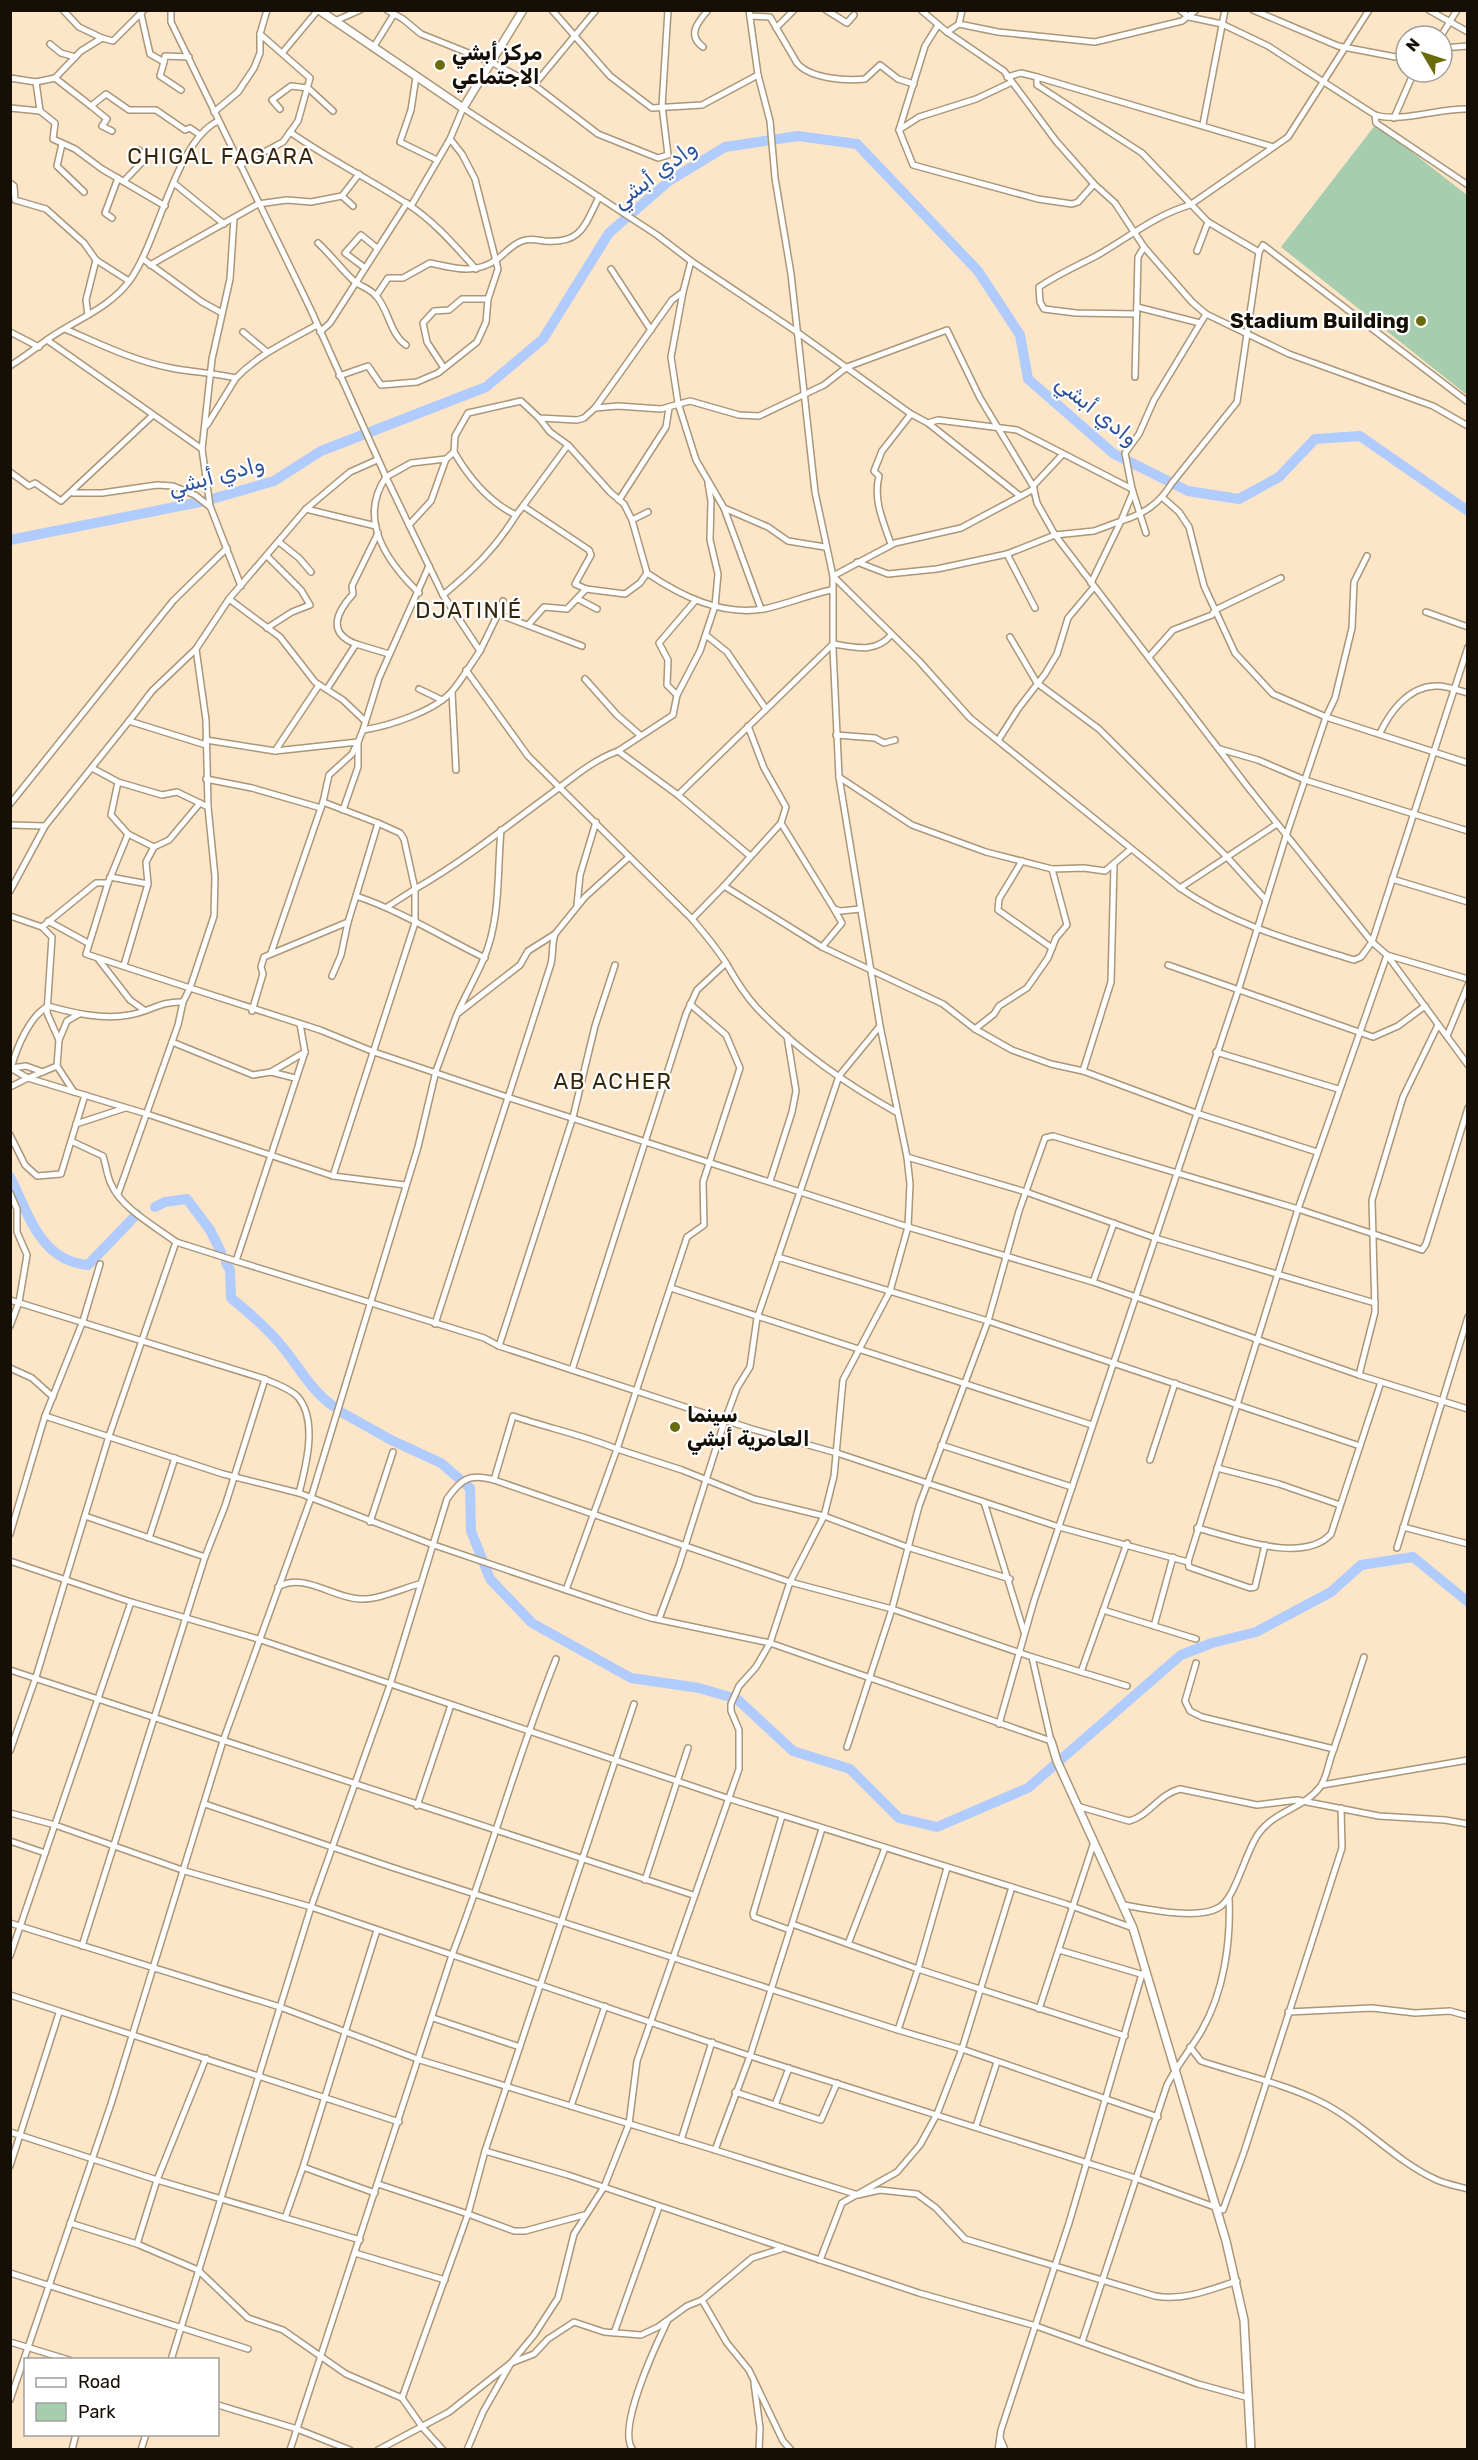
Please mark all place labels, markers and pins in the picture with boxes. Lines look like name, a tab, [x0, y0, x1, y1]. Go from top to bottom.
place label: مركز أبشي الاجتماعي	[452, 40, 543, 93]
marker: مركز أبشي الاجتماعي	[433, 58, 447, 72]
place label: Stadium Building	[1230, 308, 1409, 333]
marker: Stadium Building	[1414, 314, 1428, 328]
place label: سينما العامرية أبشي	[687, 1402, 809, 1455]
marker: سينما العامرية أبشي	[668, 1420, 682, 1434]

